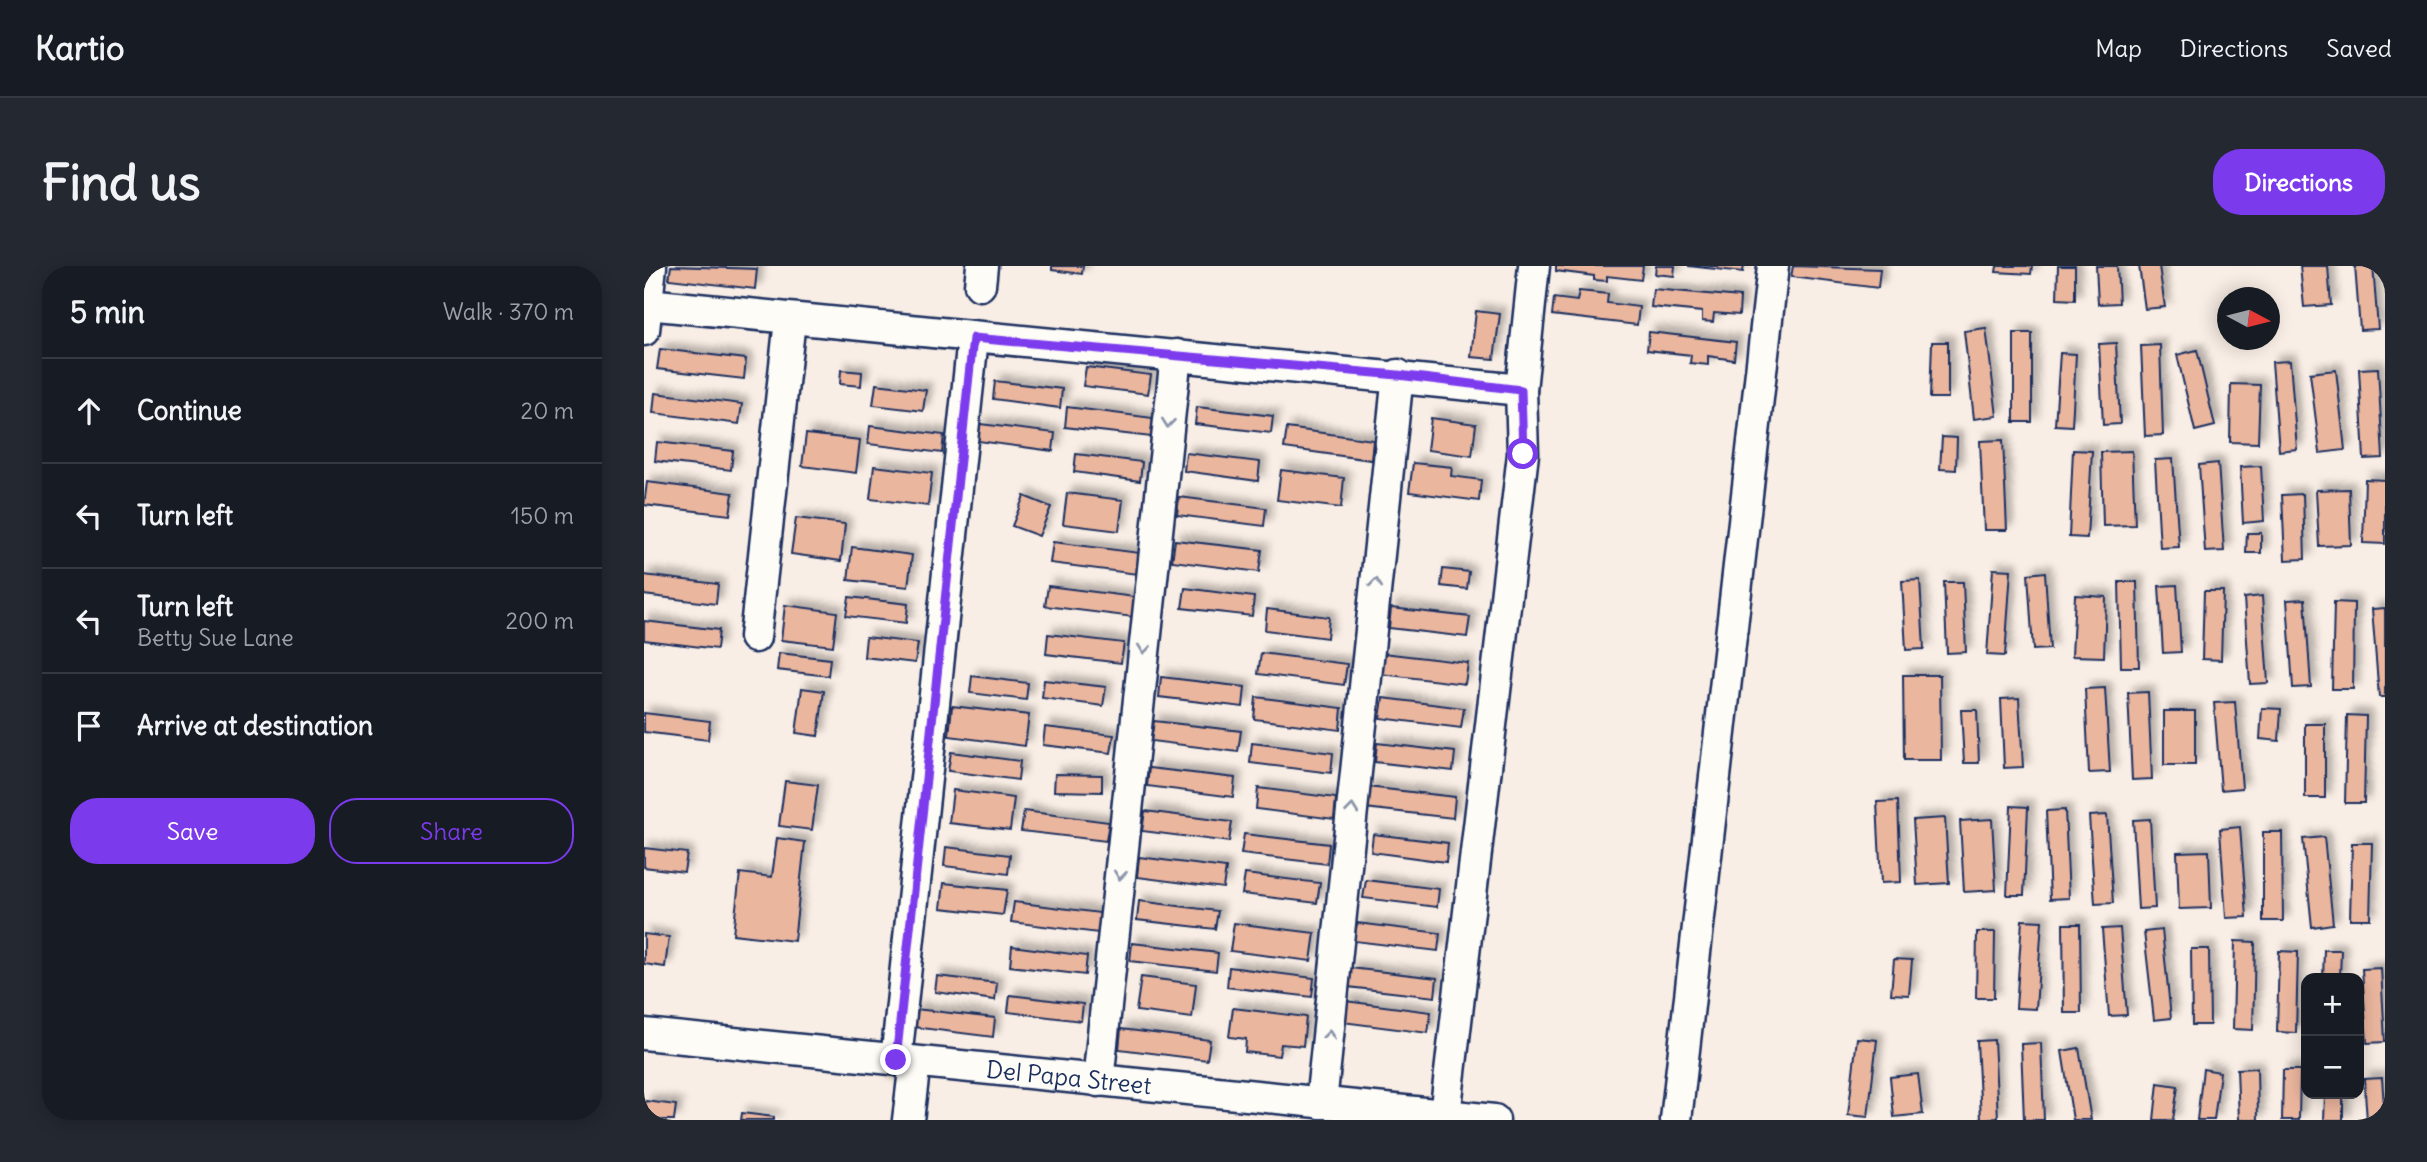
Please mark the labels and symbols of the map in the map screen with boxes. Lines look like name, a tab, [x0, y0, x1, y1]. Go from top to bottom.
north arrow	[2217, 287, 2280, 350]
one-way arrow	[1161, 417, 1176, 428]
route start	[1507, 438, 1538, 469]
one-way arrow	[1368, 577, 1383, 588]
one-way arrow	[1137, 643, 1152, 655]
one-way arrow	[1345, 803, 1360, 815]
one-way arrow	[1113, 870, 1128, 881]
one-way arrow	[1321, 1030, 1336, 1041]
route end	[880, 1044, 911, 1075]
street label: Del Papa Street	[985, 1054, 1153, 1100]

